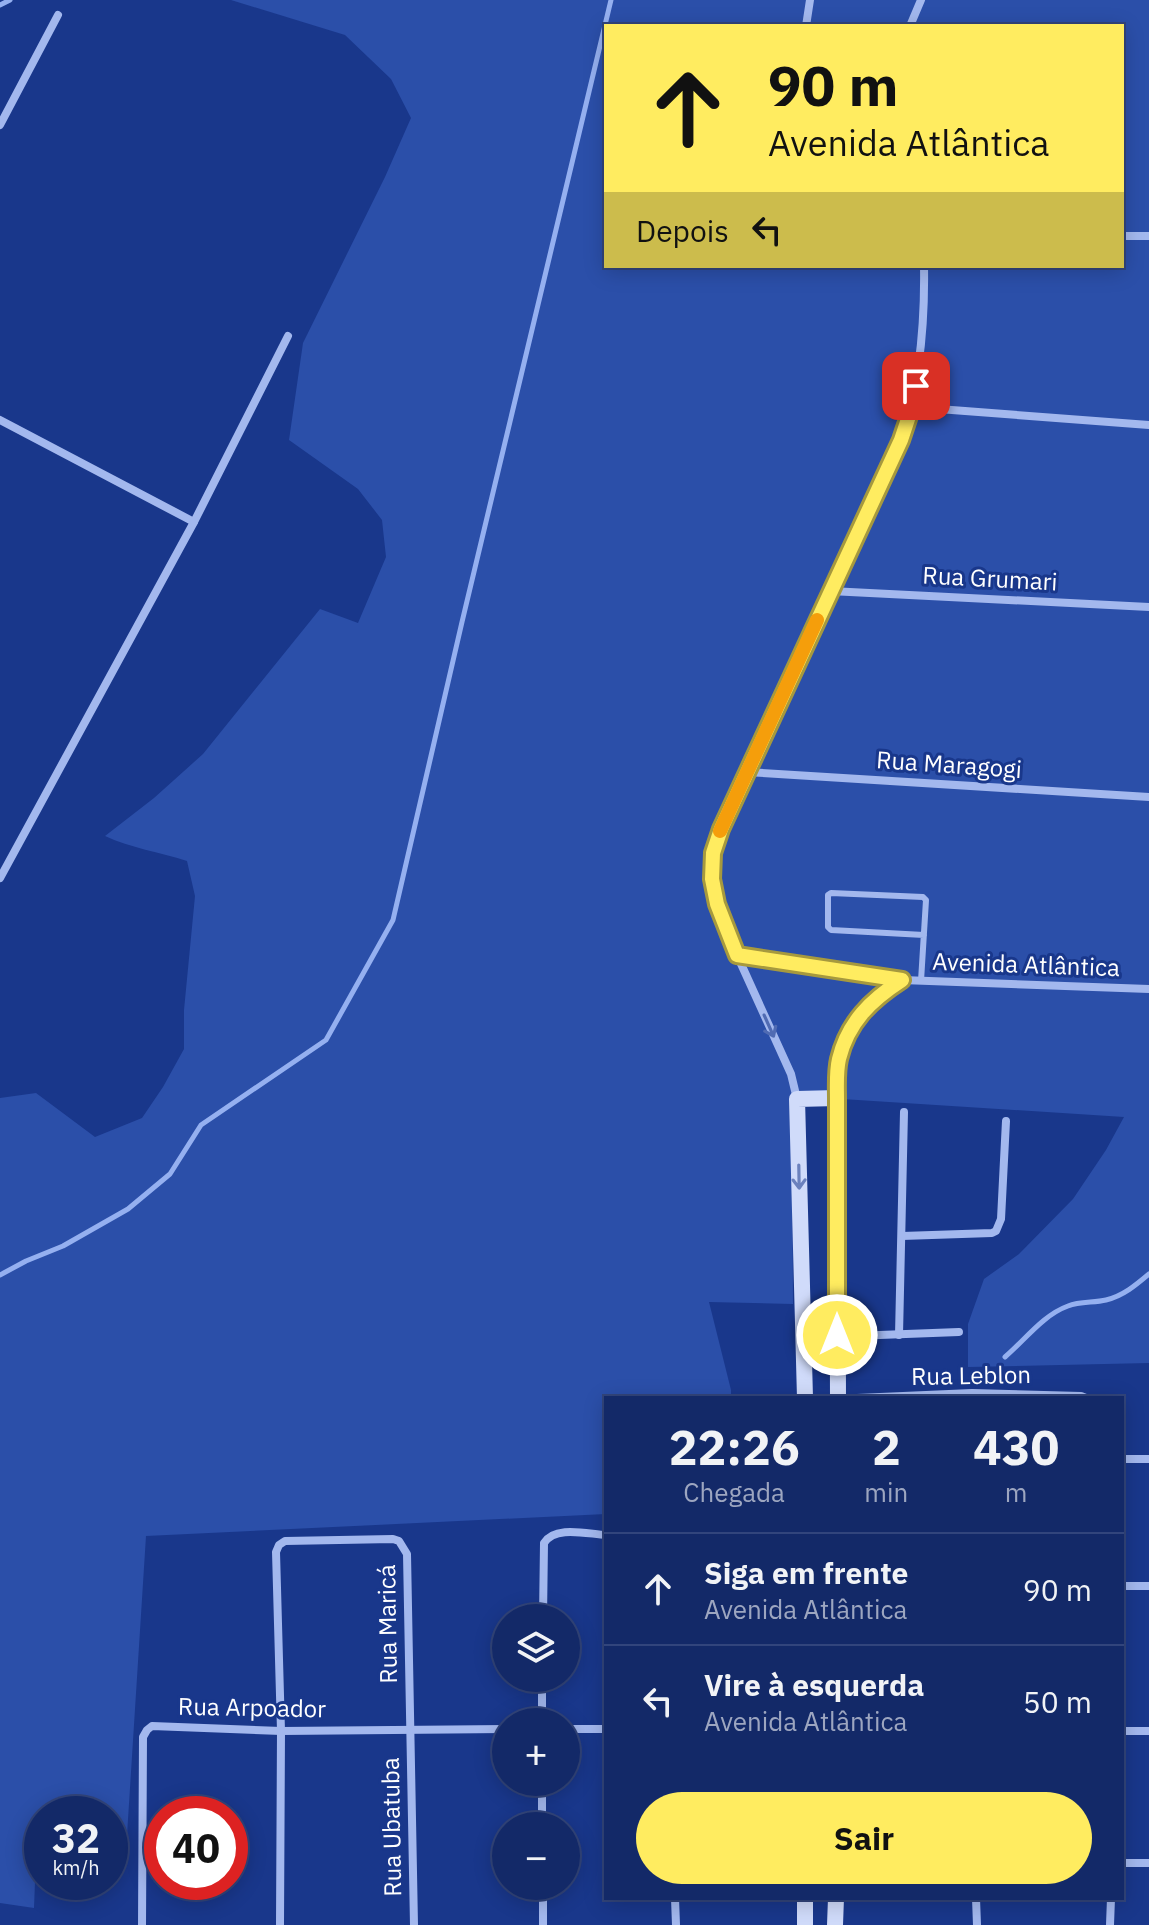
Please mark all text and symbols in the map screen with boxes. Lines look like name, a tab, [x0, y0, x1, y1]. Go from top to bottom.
text: 90 m	[768, 49, 898, 121]
icon: ahead	[636, 56, 740, 160]
text: Avenida Atlântica	[768, 119, 1050, 166]
icon: left	[745, 208, 789, 252]
text: Depois	[636, 211, 729, 250]
pin	[882, 352, 950, 420]
icon: arrive	[894, 364, 938, 408]
street label: Rua Grumari	[922, 558, 1058, 598]
street label: Rua Maragogi	[875, 743, 1023, 785]
street label: Avenida Atlântica	[932, 945, 1121, 983]
one-way arrow	[763, 1013, 778, 1038]
one-way arrow	[791, 1163, 807, 1190]
position arrow	[795, 1293, 879, 1377]
street label: Rua Leblon	[911, 1358, 1031, 1392]
text: 22:26	[669, 1416, 800, 1478]
text: 2	[872, 1416, 901, 1478]
text: 430	[973, 1416, 1059, 1478]
text: Chegada	[683, 1475, 785, 1509]
text: min	[864, 1475, 908, 1509]
text: m	[1005, 1475, 1027, 1509]
text: Siga em frente	[704, 1553, 908, 1592]
street label: Rua Maricá	[370, 1564, 404, 1684]
icon: ahead	[636, 1567, 680, 1611]
text: 90 m	[1023, 1570, 1092, 1609]
text: Avenida Atlântica	[704, 1592, 907, 1626]
map controls	[492, 1604, 580, 1900]
button: layers	[492, 1604, 580, 1692]
text: Vire à esquerda	[704, 1665, 924, 1704]
icon: left	[636, 1679, 680, 1723]
text: 50 m	[1023, 1682, 1092, 1721]
street label: Rua Arpoador	[178, 1690, 326, 1724]
text: Avenida Atlântica	[704, 1704, 907, 1738]
button: +	[492, 1708, 580, 1796]
street label: Rua Ubatuba	[374, 1757, 408, 1897]
button: Sair	[636, 1792, 1092, 1884]
speed limit sign: 40	[144, 1796, 248, 1900]
text: 32	[52, 1812, 100, 1864]
button: −	[492, 1812, 580, 1900]
text: km/h	[52, 1854, 100, 1881]

